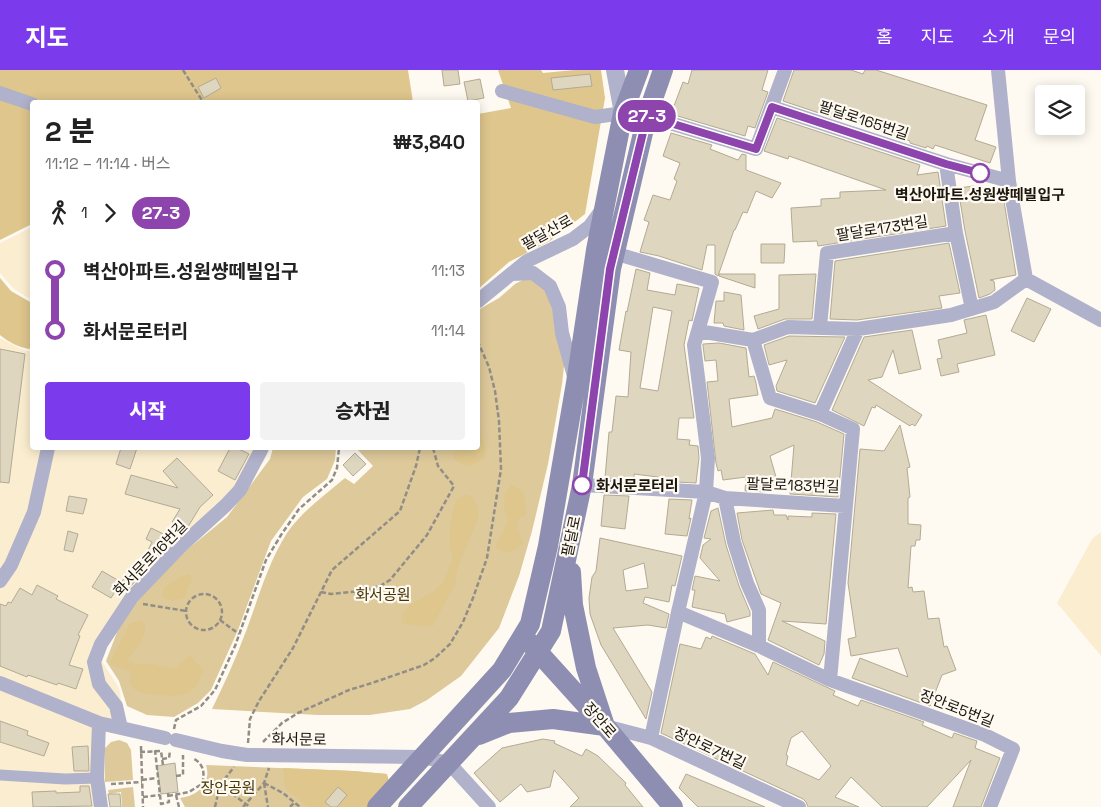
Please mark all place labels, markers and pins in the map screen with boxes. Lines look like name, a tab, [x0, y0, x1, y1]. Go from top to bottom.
marker: 벽산아파트.성원썅떼빌입구	[970, 163, 990, 183]
place label: 벽산아파트.성원썅떼빌입구	[895, 185, 1065, 204]
marker: 화서문로터리	[572, 475, 592, 495]
place label: 화서문로터리	[596, 476, 679, 495]

